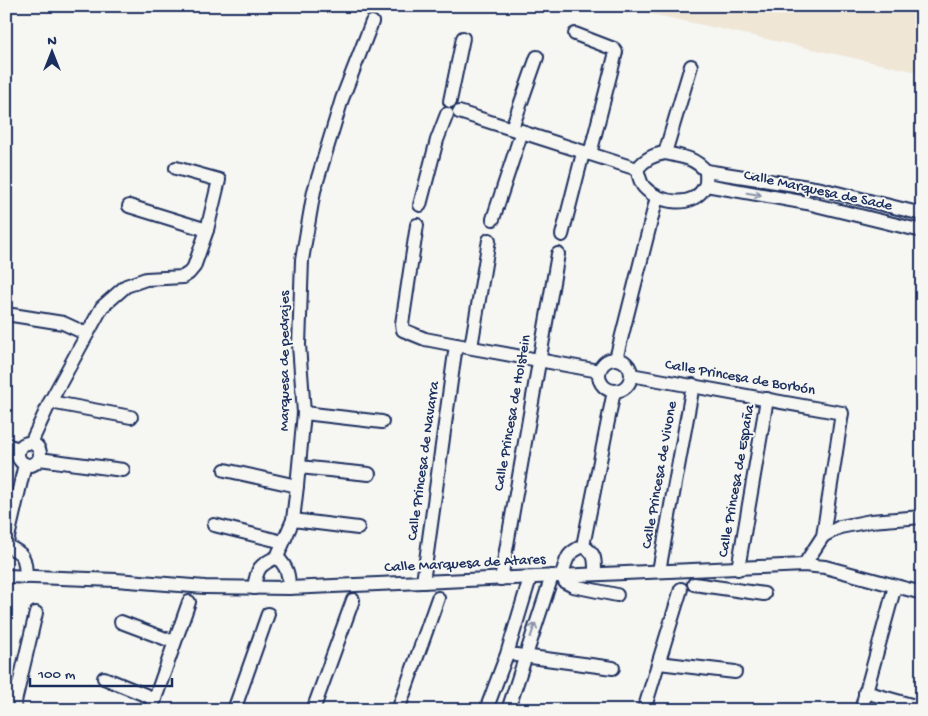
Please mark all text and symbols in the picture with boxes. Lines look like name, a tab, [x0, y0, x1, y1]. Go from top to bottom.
north arrow	[28, 28, 78, 78]
text: N	[47, 33, 57, 50]
street label: Calle Marquesa de Sade	[742, 166, 894, 216]
one-way arrow	[746, 189, 762, 199]
street label: Marquesa de pedrajes	[276, 290, 294, 431]
street label: Calle Princesa de HoIstein	[490, 333, 536, 493]
street label: Calle Princesa de Borbón	[663, 356, 817, 400]
street label: Calle Princesa de Navarra	[404, 380, 444, 542]
street label: Calle Princesa de Vivone	[638, 400, 682, 550]
street label: Calle Princesa de España	[715, 403, 759, 559]
street label: Calle Marquesa de Atares	[384, 551, 547, 577]
one-way arrow	[529, 623, 538, 638]
scale bar	[30, 656, 172, 688]
text: 100 m	[37, 666, 76, 684]

